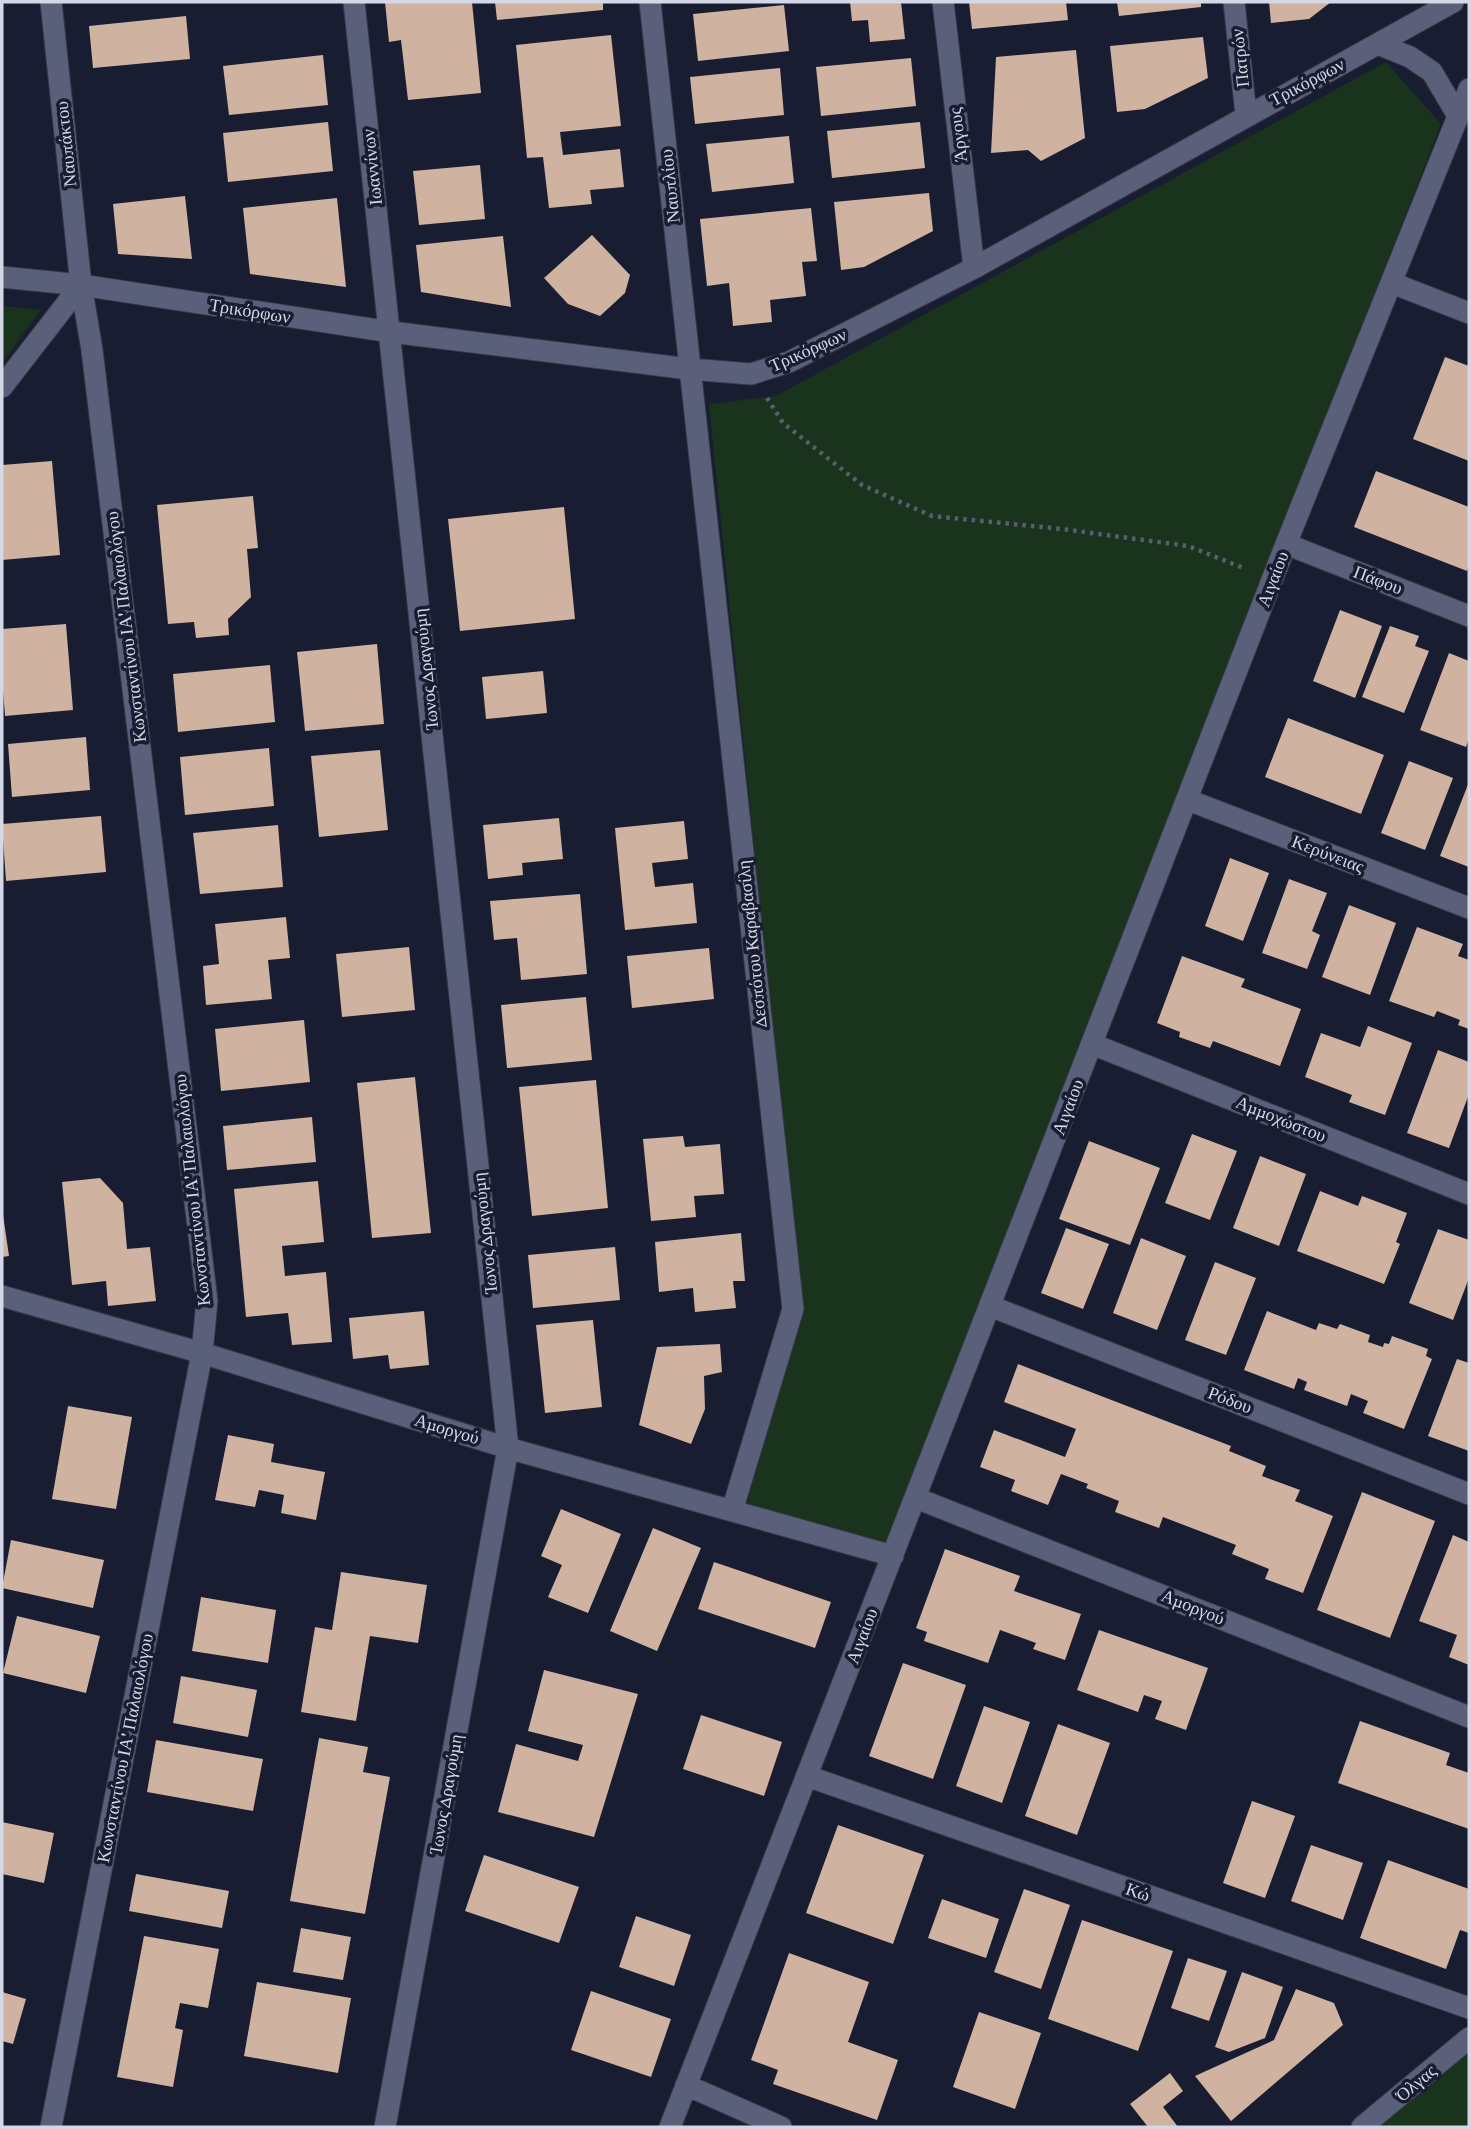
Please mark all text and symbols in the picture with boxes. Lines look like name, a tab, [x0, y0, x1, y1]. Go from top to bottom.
street label: Πατρών	[1227, 28, 1253, 88]
street label: Τρικόρφων	[1266, 54, 1348, 110]
street label: Ναυπάκτου	[52, 100, 80, 188]
street label: Άργους	[945, 106, 971, 164]
street label: Ιωαννίνων	[358, 128, 386, 206]
street label: Ναυπλίου	[656, 148, 684, 224]
street label: Τρικόρφων	[208, 295, 292, 327]
street label: Τρικόρφων	[767, 324, 849, 376]
street label: Κωνσταντίνου ΙΑ' Παλαιολόγου	[102, 510, 150, 744]
street label: Αιγαίου	[1253, 548, 1293, 610]
street label: Πάφου	[1351, 562, 1405, 598]
street label: Ίωνος Δραγούμη	[410, 608, 442, 731]
street label: Κερύνειας	[1289, 831, 1367, 877]
street label: Δεσπότου Καραβασίλη	[733, 859, 771, 1029]
street label: Κωνσταντίνου ΙΑ' Παλαιολόγου	[170, 1073, 214, 1307]
street label: Αιγαίου	[1048, 1076, 1088, 1138]
street label: Αμμοχώστου	[1233, 1092, 1329, 1146]
street label: Ίωνος Δραγούμη	[469, 1172, 501, 1295]
street label: Ρόδου	[1205, 1383, 1255, 1418]
street label: Αμοργού	[412, 1410, 482, 1448]
street label: Αμοργού	[1158, 1585, 1228, 1629]
street label: Αιγαίου	[842, 1605, 882, 1667]
street label: Κωνσταντίνου ΙΑ' Παλαιολόγου	[93, 1632, 157, 1864]
street label: Ίωνος Δραγούμη	[425, 1732, 466, 1857]
street label: Κώ	[1123, 1879, 1153, 1905]
street label: Όλγας	[1391, 2060, 1440, 2106]

